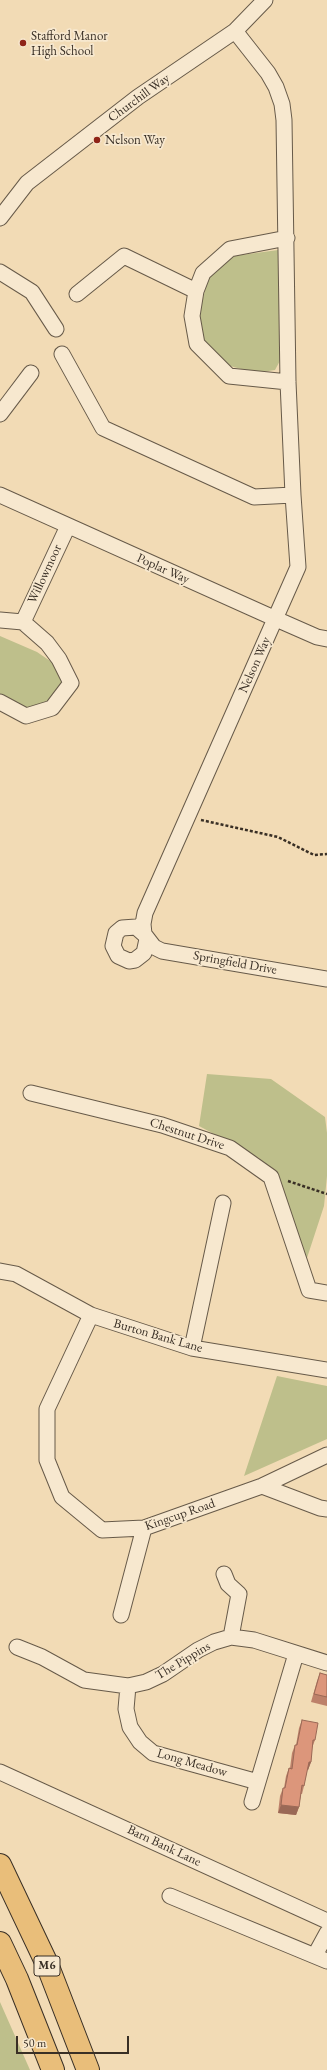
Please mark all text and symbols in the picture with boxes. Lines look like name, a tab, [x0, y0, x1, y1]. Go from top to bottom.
place label: Stafford Manor High School	[31, 28, 108, 59]
marker: Stafford Manor High School	[18, 38, 28, 48]
street label: Churchill Way	[105, 70, 173, 126]
place label: Nelson Way	[105, 132, 165, 148]
marker: Nelson Way	[92, 135, 102, 145]
street label: Willowmoor	[25, 542, 65, 606]
street label: Poplar Way	[134, 550, 192, 588]
street label: Nelson Way	[236, 634, 274, 696]
street label: Springfield Drive	[192, 948, 278, 978]
street label: Chestnut Drive	[148, 1115, 226, 1153]
street label: Burton Bank Lane	[112, 1316, 204, 1356]
street label: Kingcup Road	[143, 1496, 217, 1534]
street label: The Pippins	[153, 1639, 213, 1683]
street label: Long Meadow	[155, 1745, 229, 1781]
street label: Barn Bank Lane	[125, 1822, 203, 1870]
road number: M6	[34, 1956, 60, 1976]
scale bar	[18, 2028, 131, 2054]
text: 50 m	[23, 2035, 46, 2051]

